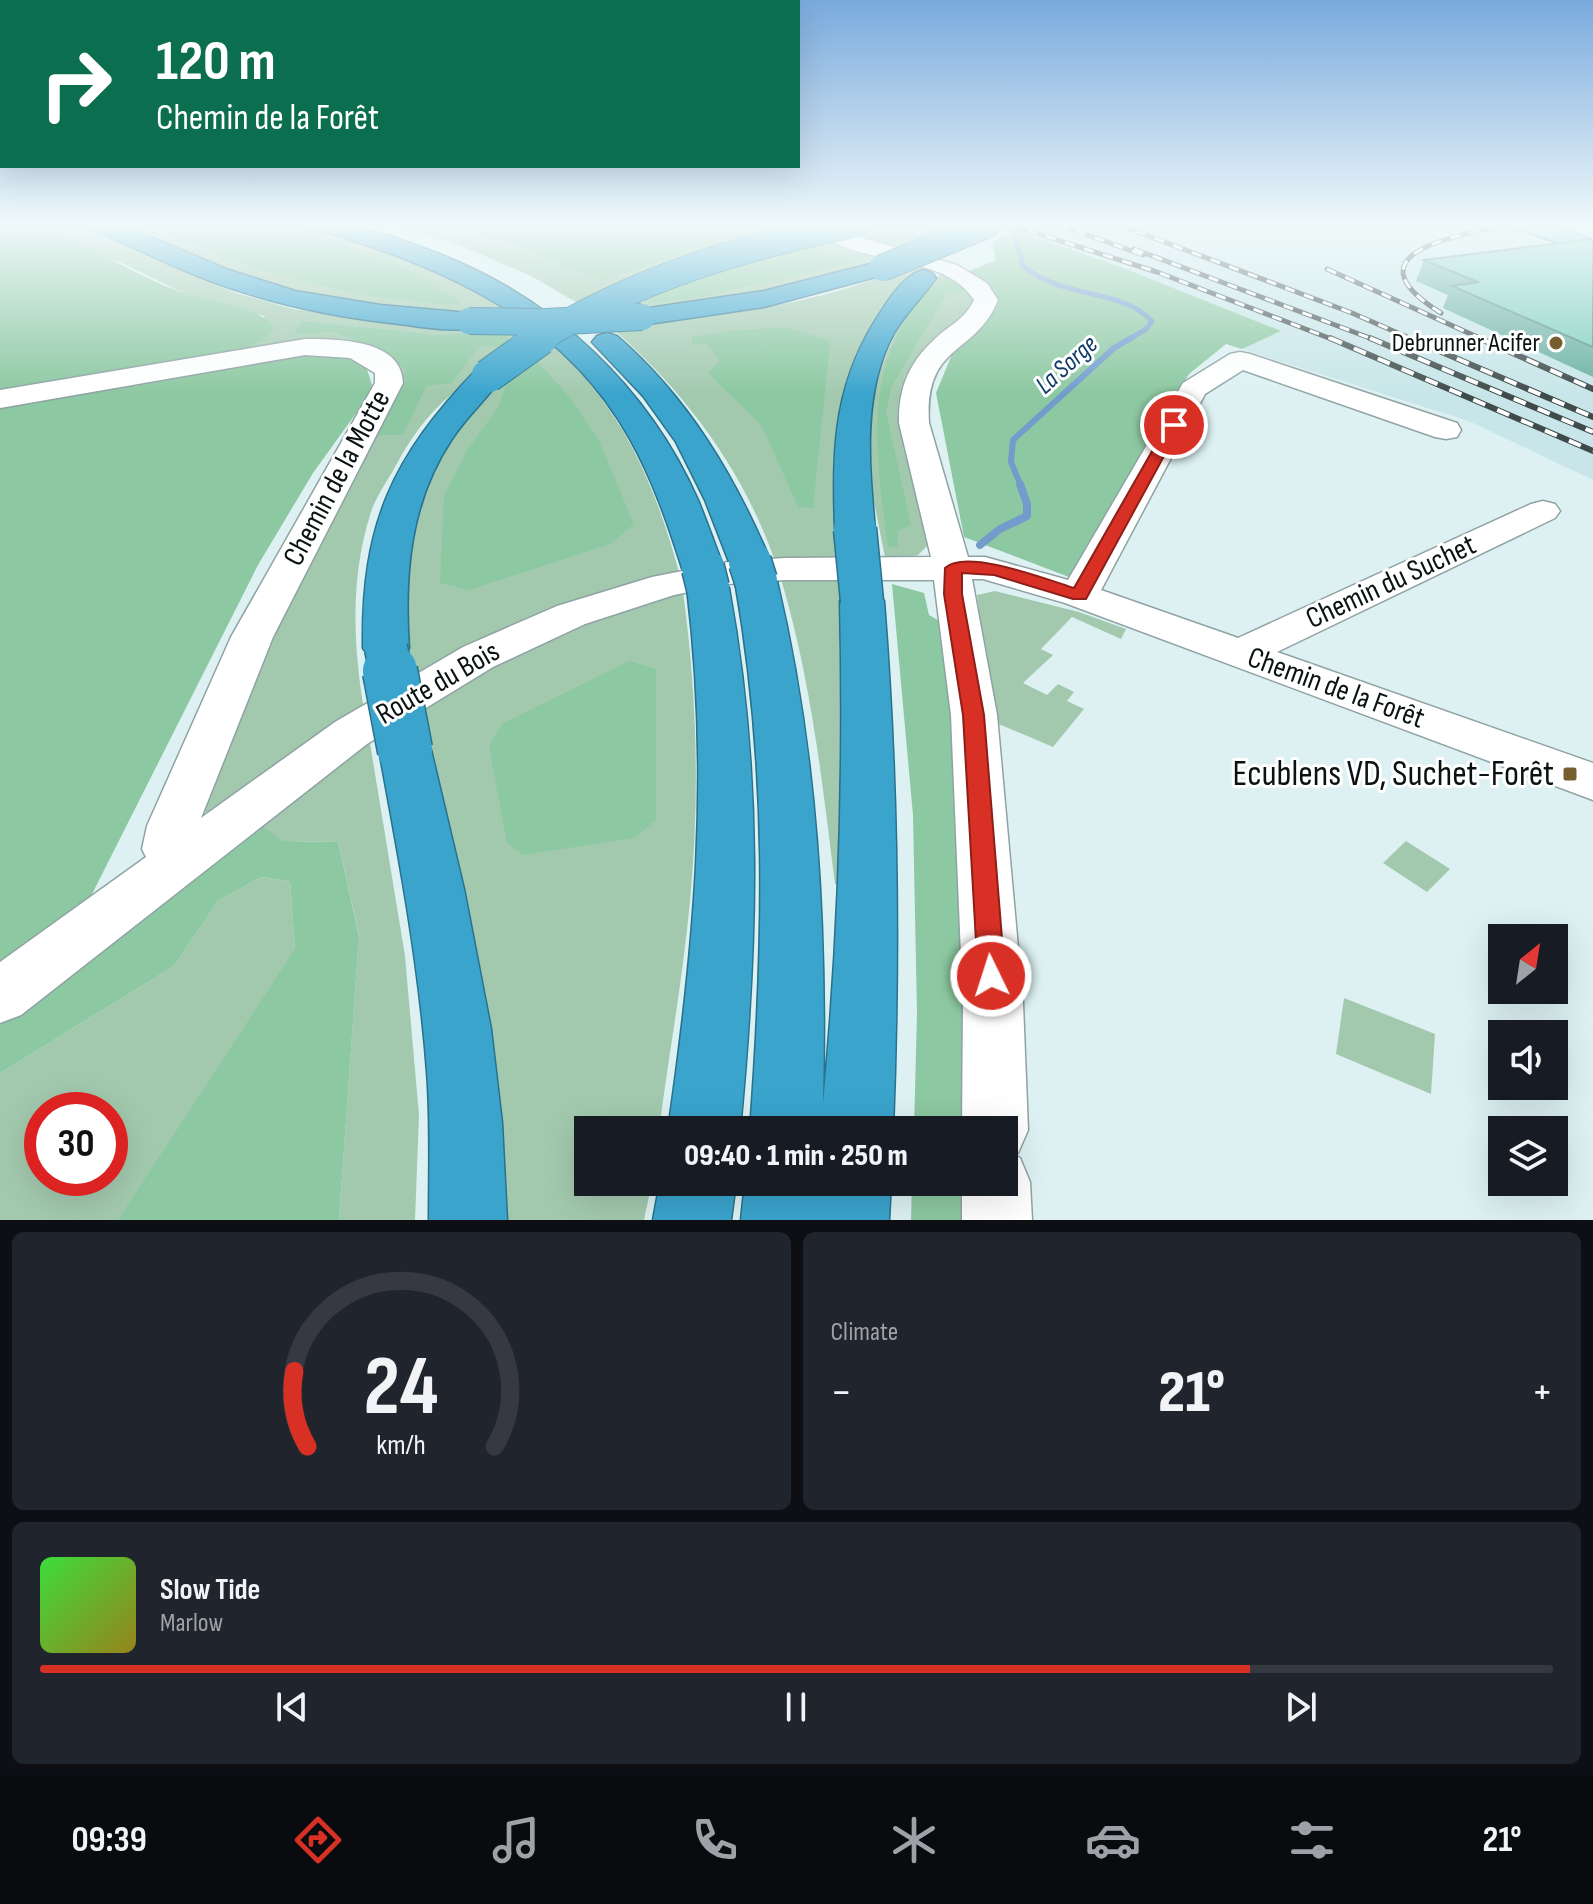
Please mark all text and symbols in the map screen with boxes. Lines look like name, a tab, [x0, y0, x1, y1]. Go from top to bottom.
text: 120 m	[156, 29, 276, 96]
icon: right	[24, 32, 128, 136]
text: Chemin de la Forêt	[156, 97, 379, 140]
place label: Debrunner Acifer	[1392, 328, 1541, 359]
water label: La Sorge	[1030, 329, 1104, 401]
marker: Debrunner Acifer	[1547, 334, 1565, 352]
street label: Chemin de la Motte	[276, 384, 398, 572]
pin	[1140, 391, 1208, 459]
icon: arrive	[1152, 403, 1196, 447]
street label: Chemin du Suchet	[1300, 527, 1482, 637]
street label: Route du Bois	[370, 633, 506, 733]
street label: Chemin de la Forêt	[1243, 639, 1429, 737]
place label: Ecublens VD, Suchet-Forêt	[1233, 753, 1554, 796]
marker: Ecublens VD, Suchet-Forêt	[1561, 765, 1579, 783]
north arrow	[1488, 924, 1568, 1004]
map controls	[1488, 924, 1568, 1196]
position arrow	[949, 934, 1033, 1018]
button: sound	[1488, 1020, 1568, 1100]
speed limit sign: 30	[24, 1092, 128, 1196]
button: layers	[1488, 1116, 1568, 1196]
text: 09:40 · 1 min · 250 m	[684, 1138, 908, 1174]
text: Climate	[831, 1317, 898, 1348]
text: 24	[364, 1338, 439, 1438]
text: 21°	[1158, 1357, 1225, 1429]
text: −	[831, 1366, 852, 1419]
text: +	[1531, 1366, 1553, 1419]
text: km/h	[377, 1428, 426, 1463]
text: Slow Tide	[160, 1572, 260, 1608]
text: Marlow	[160, 1608, 223, 1639]
icon: previous	[270, 1685, 314, 1729]
icon: pause	[774, 1685, 818, 1729]
icon: next	[1279, 1685, 1323, 1729]
icon: directions	[290, 1812, 346, 1868]
icon: music	[488, 1812, 544, 1868]
icon: phone	[687, 1812, 743, 1868]
icon: climate	[886, 1812, 942, 1868]
icon: car	[1085, 1812, 1141, 1868]
icon: filters	[1284, 1812, 1340, 1868]
text: 09:39	[71, 1819, 147, 1862]
text: 21°	[1482, 1819, 1522, 1862]

